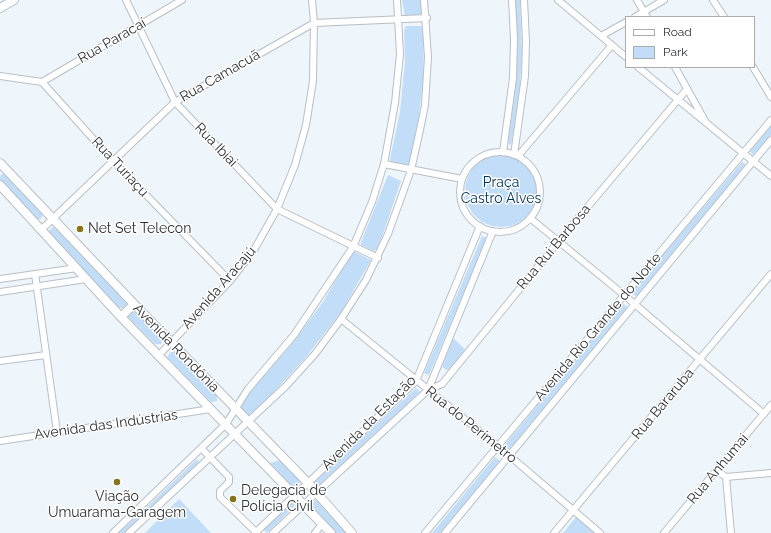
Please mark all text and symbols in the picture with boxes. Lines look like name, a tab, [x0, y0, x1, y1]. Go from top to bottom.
street label: Rua Paracaí	[75, 15, 149, 67]
legend	[625, 16, 755, 68]
text: Road	[663, 25, 692, 39]
text: Park	[663, 45, 688, 59]
street label: Rua Camacuã	[177, 46, 263, 106]
street label: Rua Ibiai	[191, 120, 241, 170]
street label: Rua Turiaçu	[88, 134, 152, 200]
park label: Praça Castro Alves	[461, 175, 541, 208]
street label: Rua Rui Barbosa	[514, 201, 594, 293]
place label: Net Set Telecon	[88, 221, 191, 237]
marker: Net Set Telecon	[75, 224, 85, 234]
street label: Avenida Aracajú	[178, 243, 260, 333]
street label: Avenida Rio Grande do Norte	[531, 250, 665, 404]
street label: Avenida Rondônia	[129, 300, 223, 396]
street label: Rua Bararuba	[628, 365, 698, 443]
street label: Avenida da Estação	[318, 372, 420, 474]
street label: Rua do Perímetro	[422, 383, 520, 467]
street label: Avenida das Indústrias	[33, 407, 179, 443]
street label: Rua Anhumai	[684, 431, 752, 507]
marker: Viação Umuarama-Garagem	[112, 477, 122, 487]
place label: Delegacia de Polícia Civil	[241, 483, 326, 516]
place label: Viação Umuarama-Garagem	[48, 489, 186, 522]
marker: Delegacia de Polícia Civil	[228, 494, 238, 504]

